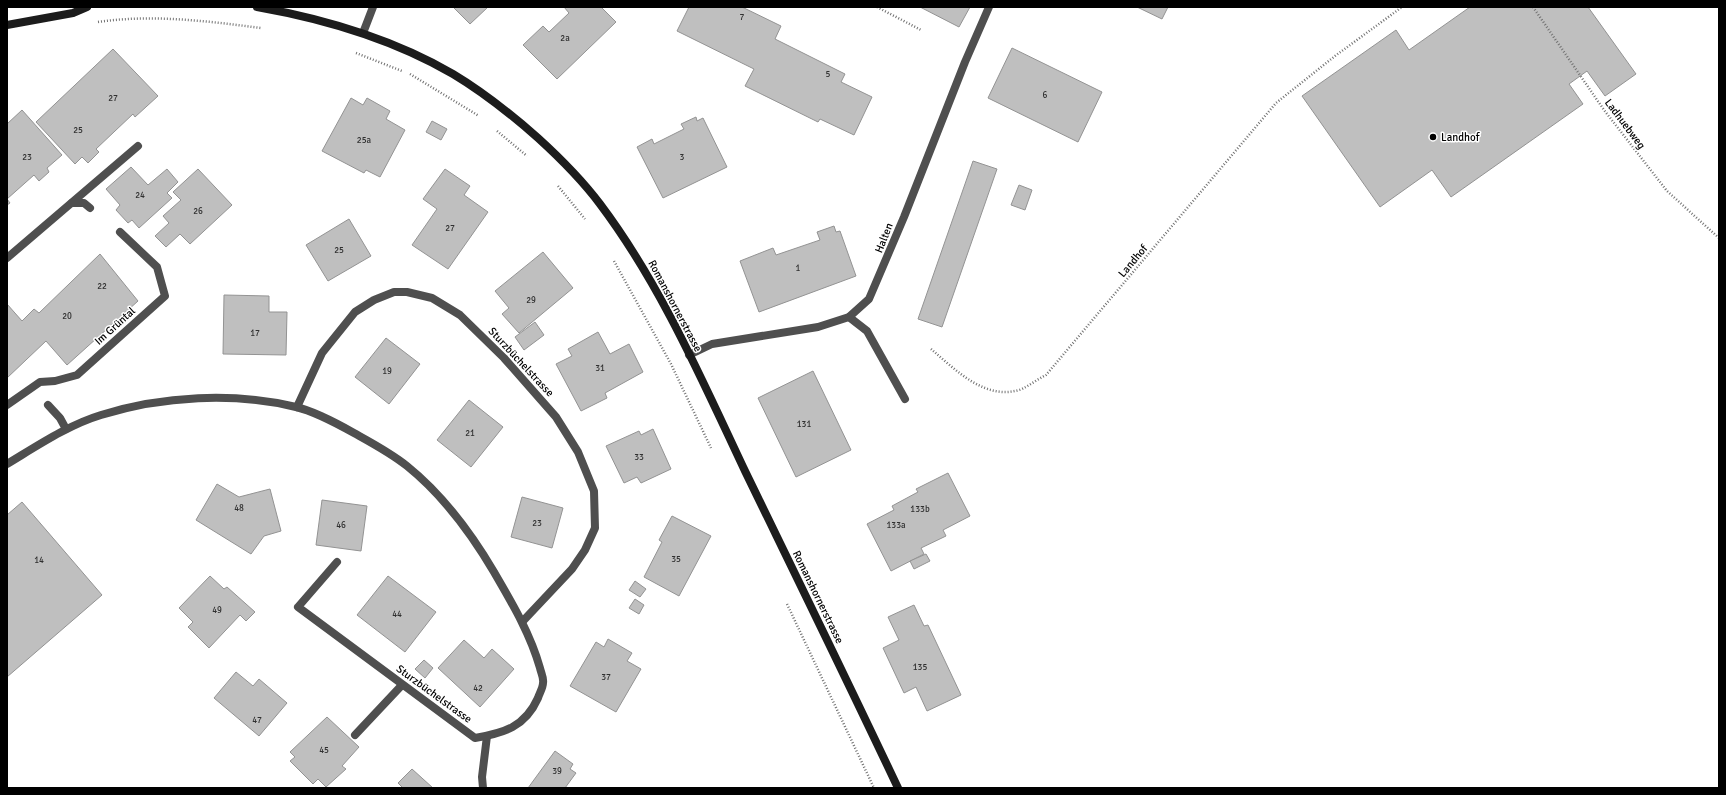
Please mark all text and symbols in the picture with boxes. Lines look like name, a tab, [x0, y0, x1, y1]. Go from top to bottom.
house number: 7	[740, 12, 745, 23]
house number: 2a	[560, 33, 570, 44]
house number: 5	[826, 69, 831, 80]
house number: 6	[1043, 90, 1048, 101]
house number: 27	[108, 93, 118, 104]
street label: Ladhuebweg	[1602, 96, 1648, 152]
house number: 25	[73, 125, 83, 136]
place label: Landhof	[1441, 131, 1481, 144]
marker: Landhof	[1428, 132, 1438, 142]
house number: 25a	[357, 135, 372, 146]
house number: 23	[22, 152, 32, 163]
house number: 3	[680, 152, 685, 163]
house number: 24	[135, 190, 145, 201]
house number: 26	[193, 206, 203, 217]
street label: Halten	[872, 221, 896, 255]
house number: 27	[445, 223, 455, 234]
street label: Landhof	[1116, 241, 1151, 280]
house number: 25	[334, 245, 344, 256]
street label: Romanshornerstrasse	[645, 258, 705, 354]
house number: 1	[796, 263, 801, 274]
house number: 22	[97, 281, 107, 292]
house number: 29	[526, 295, 536, 306]
street label: Im Grüntal	[92, 304, 138, 348]
house number: 20	[62, 311, 72, 322]
street label: Sturzbüchelstrasse	[486, 325, 556, 399]
house number: 17	[250, 328, 260, 339]
house number: 31	[595, 363, 605, 374]
house number: 19	[382, 366, 392, 377]
house number: 131	[797, 419, 811, 430]
house number: 21	[465, 428, 475, 439]
house number: 33	[634, 452, 644, 463]
house number: 48	[234, 503, 244, 514]
house number: 133b	[910, 504, 930, 515]
house number: 23	[532, 518, 542, 529]
house number: 46	[336, 520, 346, 531]
house number: 133a	[886, 520, 906, 531]
street label: Romanshornerstrasse	[790, 548, 846, 646]
house number: 35	[671, 554, 681, 565]
house number: 14	[34, 555, 44, 566]
house number: 49	[212, 605, 222, 616]
house number: 44	[392, 609, 402, 620]
street label: Sturzbüchelstrasse	[394, 662, 474, 726]
house number: 135	[913, 662, 927, 673]
house number: 37	[601, 672, 611, 683]
house number: 42	[473, 683, 483, 694]
house number: 47	[252, 715, 262, 726]
house number: 45	[319, 745, 329, 756]
house number: 39	[552, 766, 562, 777]

